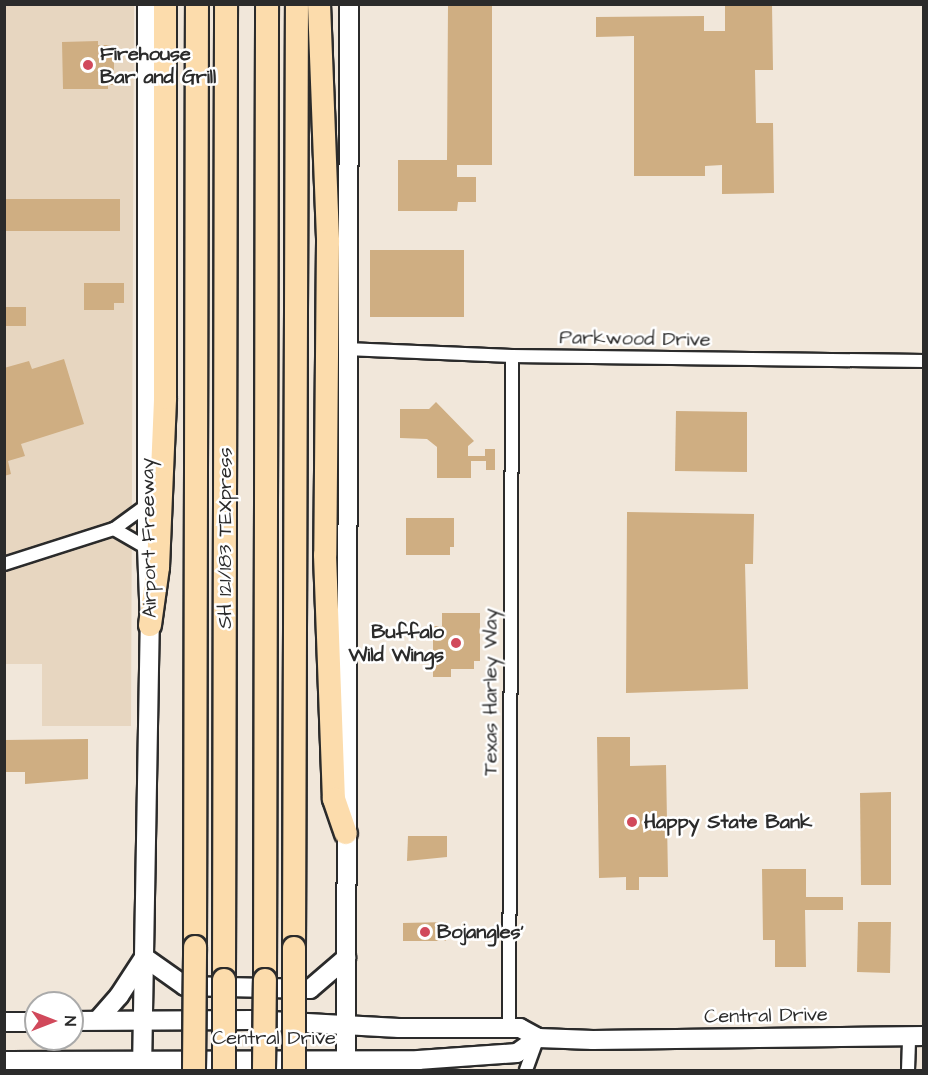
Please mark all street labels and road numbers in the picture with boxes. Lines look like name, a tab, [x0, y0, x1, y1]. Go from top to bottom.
street label: Parkwood Drive	[559, 326, 711, 352]
street label: SH 121/183 TEXpress	[213, 447, 237, 629]
street label: Airport Freeway	[136, 458, 162, 618]
street label: Texas Harley Way	[479, 608, 503, 776]
street label: Central Drive	[704, 1003, 828, 1029]
street label: Central Drive	[212, 1026, 336, 1050]

